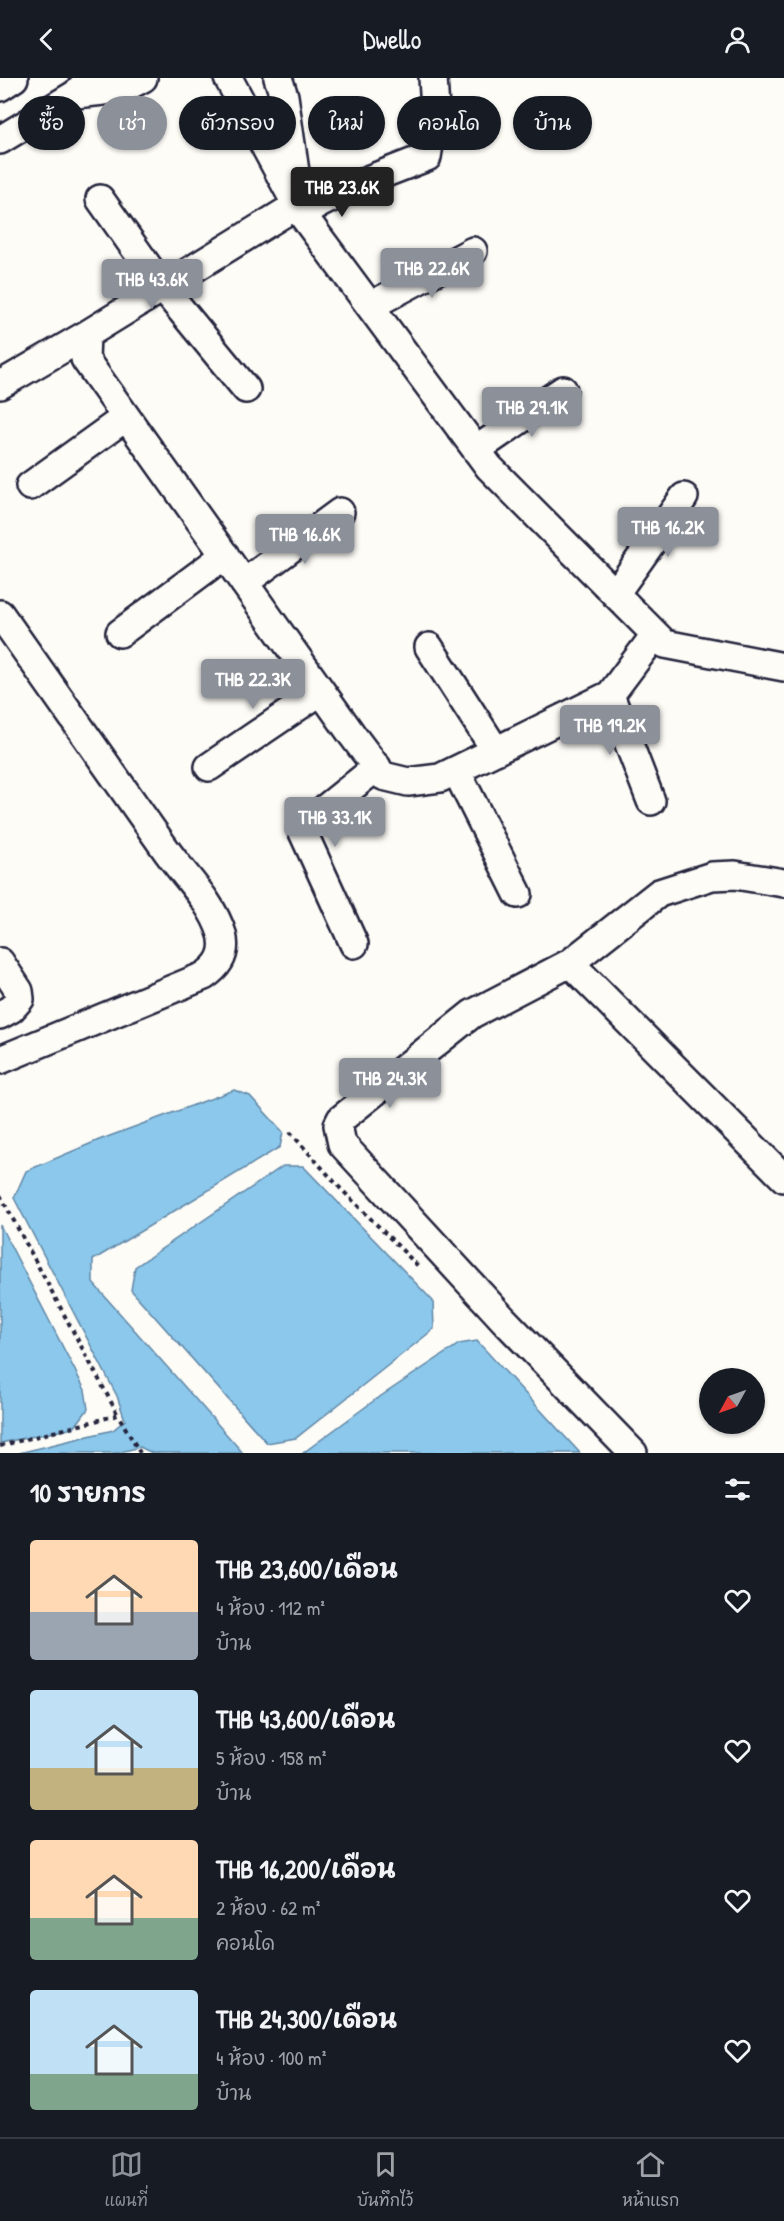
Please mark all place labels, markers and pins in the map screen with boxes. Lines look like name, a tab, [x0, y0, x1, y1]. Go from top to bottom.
pin: THB 23.6K	[273, 167, 411, 218]
pin: THB 22.6K	[363, 248, 501, 299]
pin: THB 43.6K	[83, 259, 221, 310]
pin: THB 29.1K	[463, 387, 601, 438]
pin: THB 16.2K	[599, 507, 737, 558]
pin: THB 16.6K	[236, 514, 374, 565]
pin: THB 22.3K	[184, 659, 322, 710]
pin: THB 19.2K	[541, 705, 679, 756]
pin: THB 33.1K	[266, 797, 404, 848]
pin: THB 24.3K	[321, 1058, 459, 1109]

